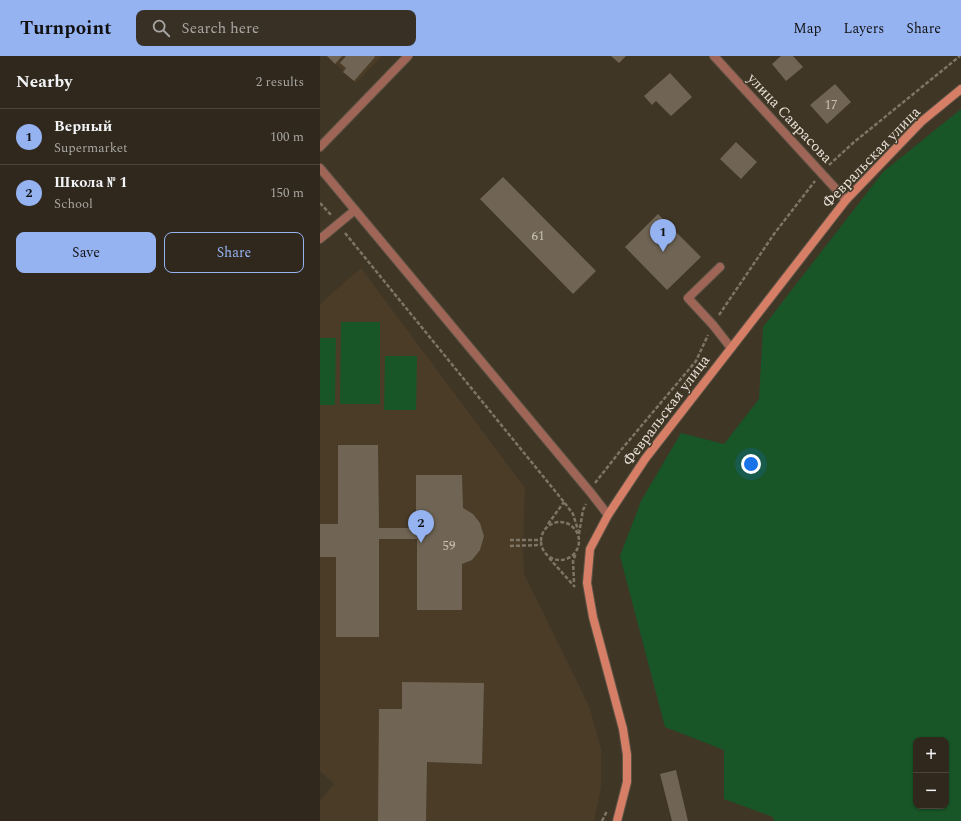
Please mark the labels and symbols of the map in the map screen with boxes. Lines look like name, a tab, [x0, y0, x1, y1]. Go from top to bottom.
street label: улица Саврасова	[741, 67, 838, 169]
house number: 17	[825, 95, 838, 115]
street label: Февральская улица	[817, 101, 927, 213]
pin: 1	[650, 219, 676, 252]
house number: 61	[532, 226, 545, 246]
street label: Февральская улица	[617, 349, 716, 471]
your location	[741, 454, 761, 474]
pin: 2	[408, 510, 434, 543]
house number: 59	[443, 536, 456, 556]

